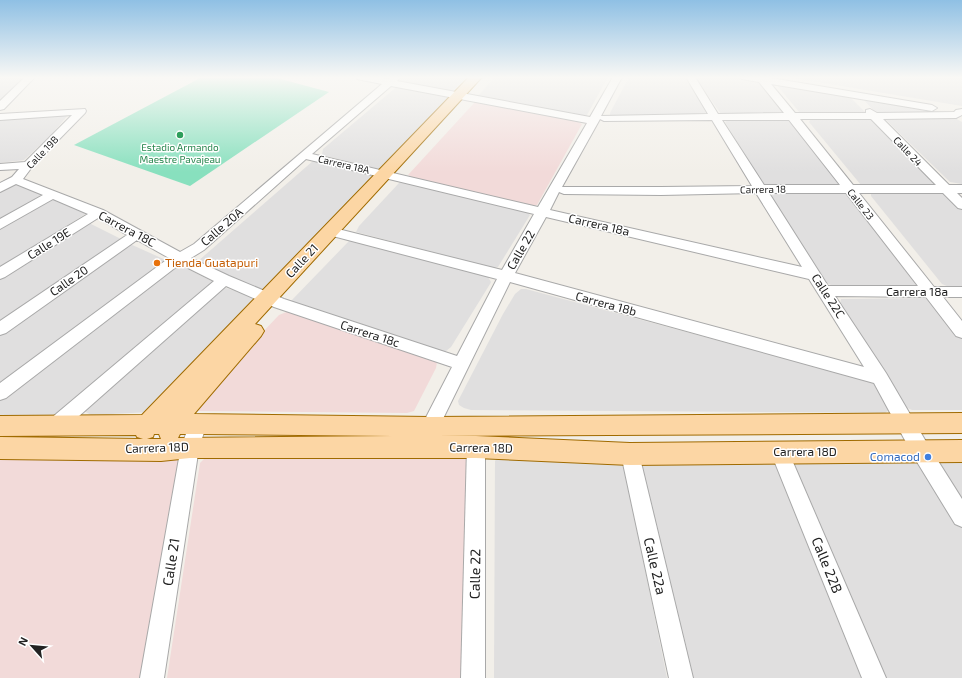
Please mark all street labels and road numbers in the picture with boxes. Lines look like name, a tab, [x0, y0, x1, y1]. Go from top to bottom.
street label: Calle 19B	[24, 133, 60, 171]
street label: Calle 24	[891, 134, 925, 168]
street label: Carrera 18A	[317, 152, 372, 176]
street label: Carrera 18	[740, 183, 786, 195]
street label: Calle 23	[845, 186, 877, 222]
street label: Calle 20A	[197, 204, 246, 248]
street label: Carrera 18C	[97, 207, 158, 249]
street label: Carrera 18a	[567, 210, 631, 238]
street label: Calle 19E	[24, 224, 73, 262]
street label: Calle 22	[503, 227, 537, 272]
street label: Calle 21	[282, 240, 320, 280]
street label: Calle 20	[47, 262, 90, 298]
street label: Calle 22C	[809, 271, 848, 320]
street label: Carrera 18a	[886, 284, 948, 298]
street label: Carrera 18b	[574, 288, 638, 318]
street label: Carrera 18c	[339, 317, 402, 349]
street label: Carrera 18D	[125, 439, 189, 455]
street label: Carrera 18D	[449, 439, 513, 455]
street label: Carrera 18D	[773, 444, 837, 458]
street label: Calle 22B	[809, 534, 846, 595]
street label: Calle 22a	[641, 536, 670, 596]
street label: Calle 21	[158, 537, 183, 587]
street label: Calle 22	[466, 549, 483, 599]

